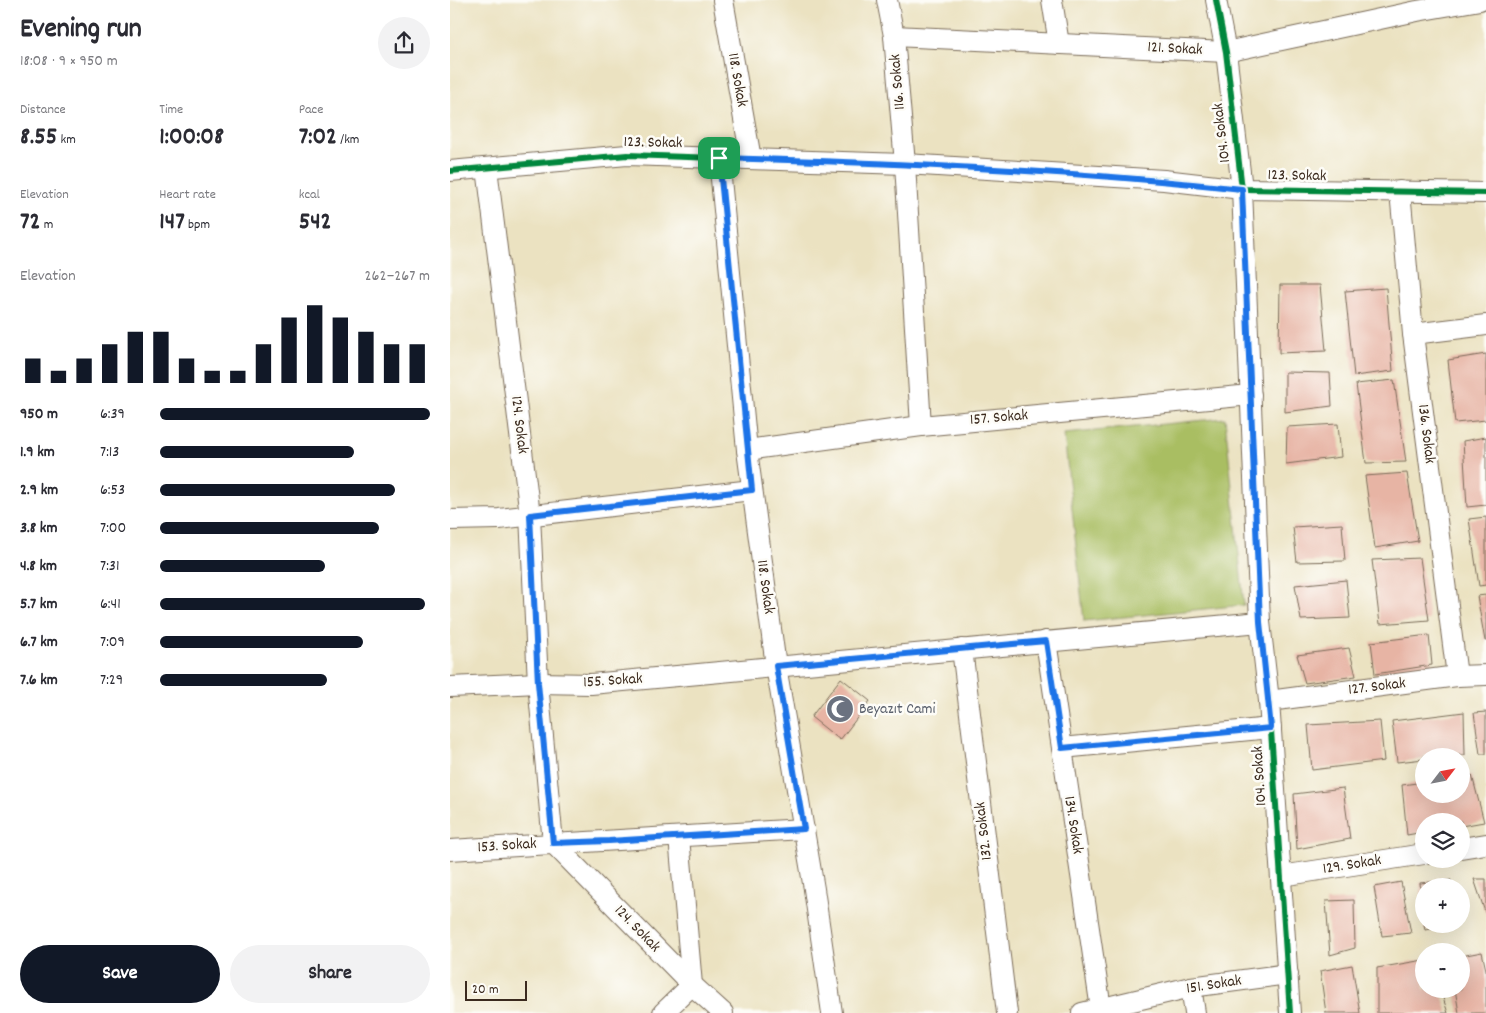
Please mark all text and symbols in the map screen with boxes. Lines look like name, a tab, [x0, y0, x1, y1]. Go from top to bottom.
text: Evening run	[20, 11, 142, 51]
button: share	[378, 17, 430, 69]
street label: 121. Sokak	[1147, 36, 1203, 62]
text: 18:08 · 9 × 950 m	[20, 50, 118, 73]
street label: 118. Sokak	[721, 51, 753, 109]
street label: 116. Sokak	[884, 53, 912, 111]
text: Distance	[20, 100, 66, 120]
text: Time	[159, 100, 183, 120]
text: Pace	[299, 100, 323, 120]
street label: 104. Sokak	[1207, 102, 1237, 164]
text: 8.55	[20, 120, 57, 156]
text: 1:00:08	[159, 120, 224, 156]
text: 7:02	[299, 120, 337, 156]
text: km	[57, 130, 76, 150]
text: /km	[337, 130, 360, 150]
street label: 123. Sokak	[623, 131, 683, 155]
pin	[698, 137, 740, 179]
icon: arrive	[705, 144, 733, 172]
street label: 123. Sokak	[1267, 164, 1327, 188]
text: Elevation	[20, 185, 69, 205]
text: Heart rate	[159, 185, 216, 205]
text: kcal	[299, 185, 320, 205]
text: 72	[20, 205, 41, 241]
text: 147	[159, 205, 185, 241]
text: 542	[299, 205, 332, 241]
text: m	[41, 215, 53, 235]
text: bpm	[185, 215, 210, 235]
text: Elevation	[20, 265, 76, 288]
text: 262–267 m	[365, 265, 430, 288]
street label: 124. Sokak	[504, 395, 534, 455]
text: 950 m	[20, 403, 58, 426]
text: 6:39	[100, 403, 125, 426]
street label: 136. Sokak	[1411, 403, 1441, 465]
street label: 157. Sokak	[969, 404, 1029, 432]
text: 1.9 km	[20, 441, 55, 464]
text: 7:13	[100, 441, 119, 464]
text: 2.9 km	[20, 479, 58, 502]
text: 6:53	[100, 479, 125, 502]
text: 3.8 km	[20, 517, 57, 540]
text: 7:00	[100, 517, 126, 540]
text: 4.8 km	[20, 555, 57, 578]
text: 7:31	[100, 555, 119, 578]
street label: 118. Sokak	[750, 558, 780, 616]
text: 5.7 km	[20, 593, 57, 616]
text: 6:41	[100, 593, 121, 616]
text: 6.7 km	[20, 631, 58, 654]
text: 7:09	[100, 631, 125, 654]
street label: 155. Sokak	[583, 667, 643, 695]
text: 7.6 km	[20, 669, 58, 692]
text: 7:29	[100, 669, 123, 692]
street label: 127. Sokak	[1347, 672, 1407, 702]
mosque icon: Beyazıt Cami	[825, 694, 855, 724]
place label: Beyazıt Cami	[859, 698, 936, 721]
street label: 104. Sokak	[1246, 745, 1274, 807]
north arrow	[1415, 748, 1470, 802]
map controls	[1415, 748, 1470, 998]
street label: 134. Sokak	[1057, 794, 1089, 856]
street label: 132. Sokak	[969, 800, 999, 862]
button: layers	[1415, 813, 1470, 868]
street label: 153. Sokak	[477, 832, 537, 860]
street label: 129. Sokak	[1321, 849, 1383, 881]
button: +	[1415, 878, 1470, 933]
street label: 124. Sokak	[608, 900, 666, 958]
button: −	[1415, 943, 1470, 998]
button: Save	[20, 945, 220, 1003]
button: Share	[230, 945, 430, 1003]
street label: 151. Sokak	[1185, 969, 1243, 1001]
scale bar	[465, 978, 528, 1001]
text: 20 m	[472, 980, 499, 1000]

